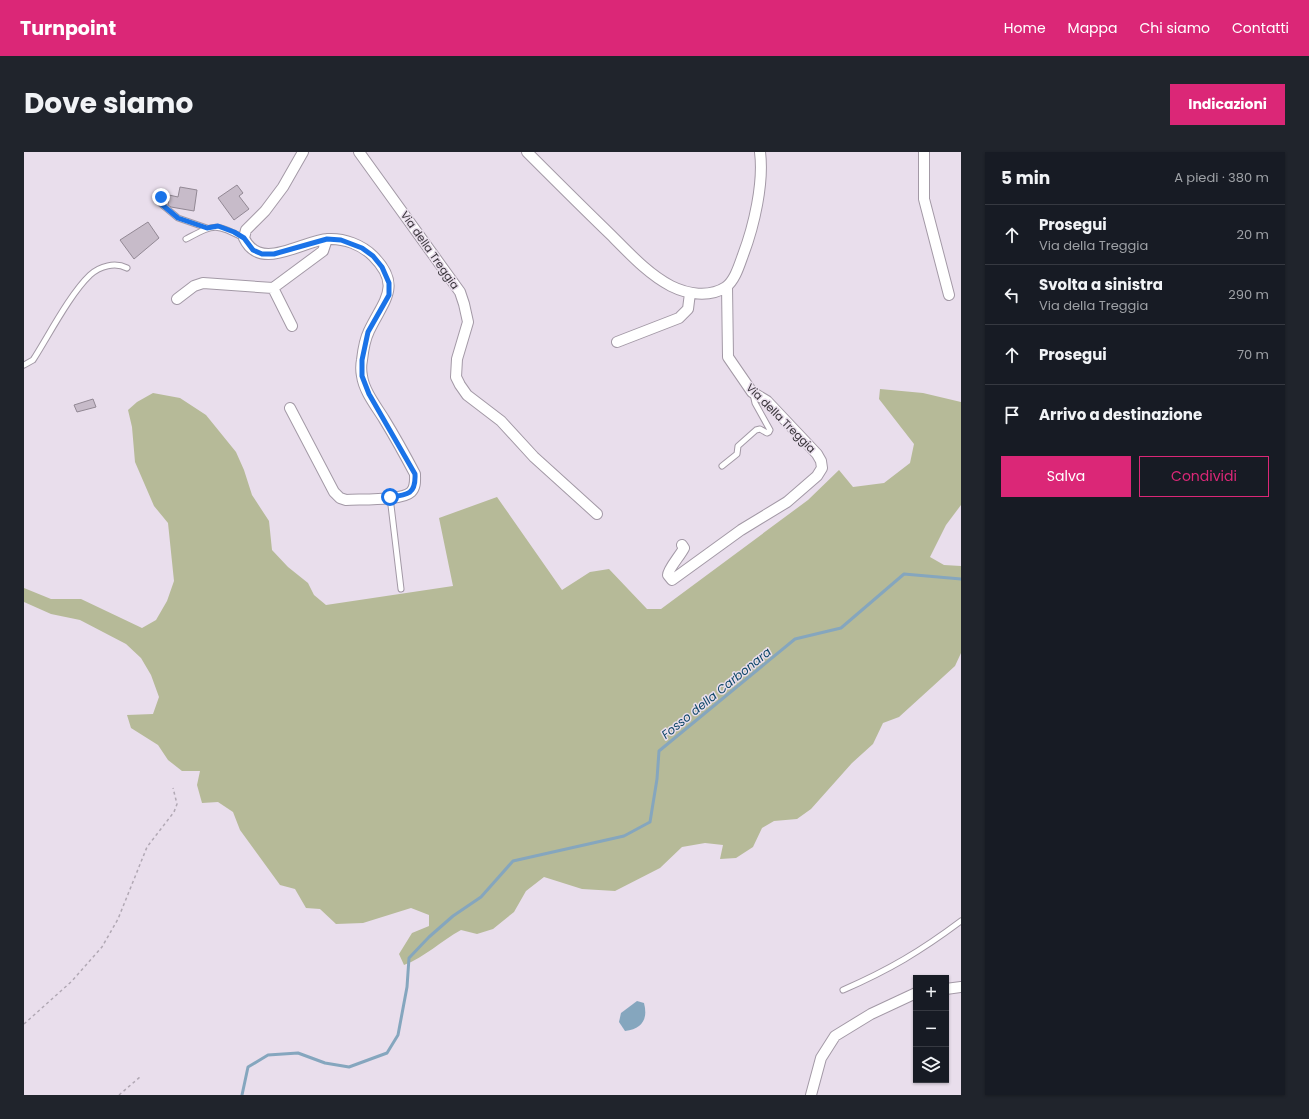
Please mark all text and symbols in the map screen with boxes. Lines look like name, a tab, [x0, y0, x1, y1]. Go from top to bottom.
text: Turnpoint	[20, 15, 116, 42]
text: Home	[1004, 18, 1046, 38]
text: Mappa	[1068, 18, 1118, 38]
text: Chi siamo	[1140, 18, 1210, 38]
text: Contatti	[1232, 18, 1289, 38]
text: Dove siamo	[24, 84, 193, 123]
button: Indicazioni	[1170, 84, 1285, 125]
text: 5 min	[1001, 166, 1050, 190]
text: A piedi · 380 m	[1174, 168, 1269, 187]
route end	[152, 188, 170, 206]
street label: Via della Treggia	[397, 208, 463, 292]
text: Prosegui	[1039, 214, 1107, 235]
icon: ahead	[1001, 224, 1023, 246]
text: 20 m	[1236, 225, 1269, 244]
text: Via della Treggia	[1039, 236, 1148, 255]
text: Svolta a sinistra	[1039, 274, 1163, 295]
icon: left	[1001, 284, 1023, 306]
text: 290 m	[1228, 285, 1269, 304]
text: Via della Treggia	[1039, 296, 1148, 315]
icon: ahead	[1001, 344, 1023, 366]
text: Prosegui	[1039, 344, 1107, 365]
text: 70 m	[1237, 345, 1269, 364]
street label: Via della Treggia	[743, 380, 819, 456]
icon: arrive	[1001, 404, 1023, 426]
text: Arrivo a destinazione	[1039, 404, 1202, 425]
button: Salva	[1001, 456, 1131, 497]
button: Condividi	[1139, 456, 1269, 497]
route start	[381, 488, 399, 506]
water label: Fosso della Carbonara	[658, 643, 774, 743]
map controls	[913, 975, 949, 1083]
button: +	[913, 975, 949, 1011]
button: −	[913, 1011, 949, 1047]
button: layers	[913, 1047, 949, 1083]

